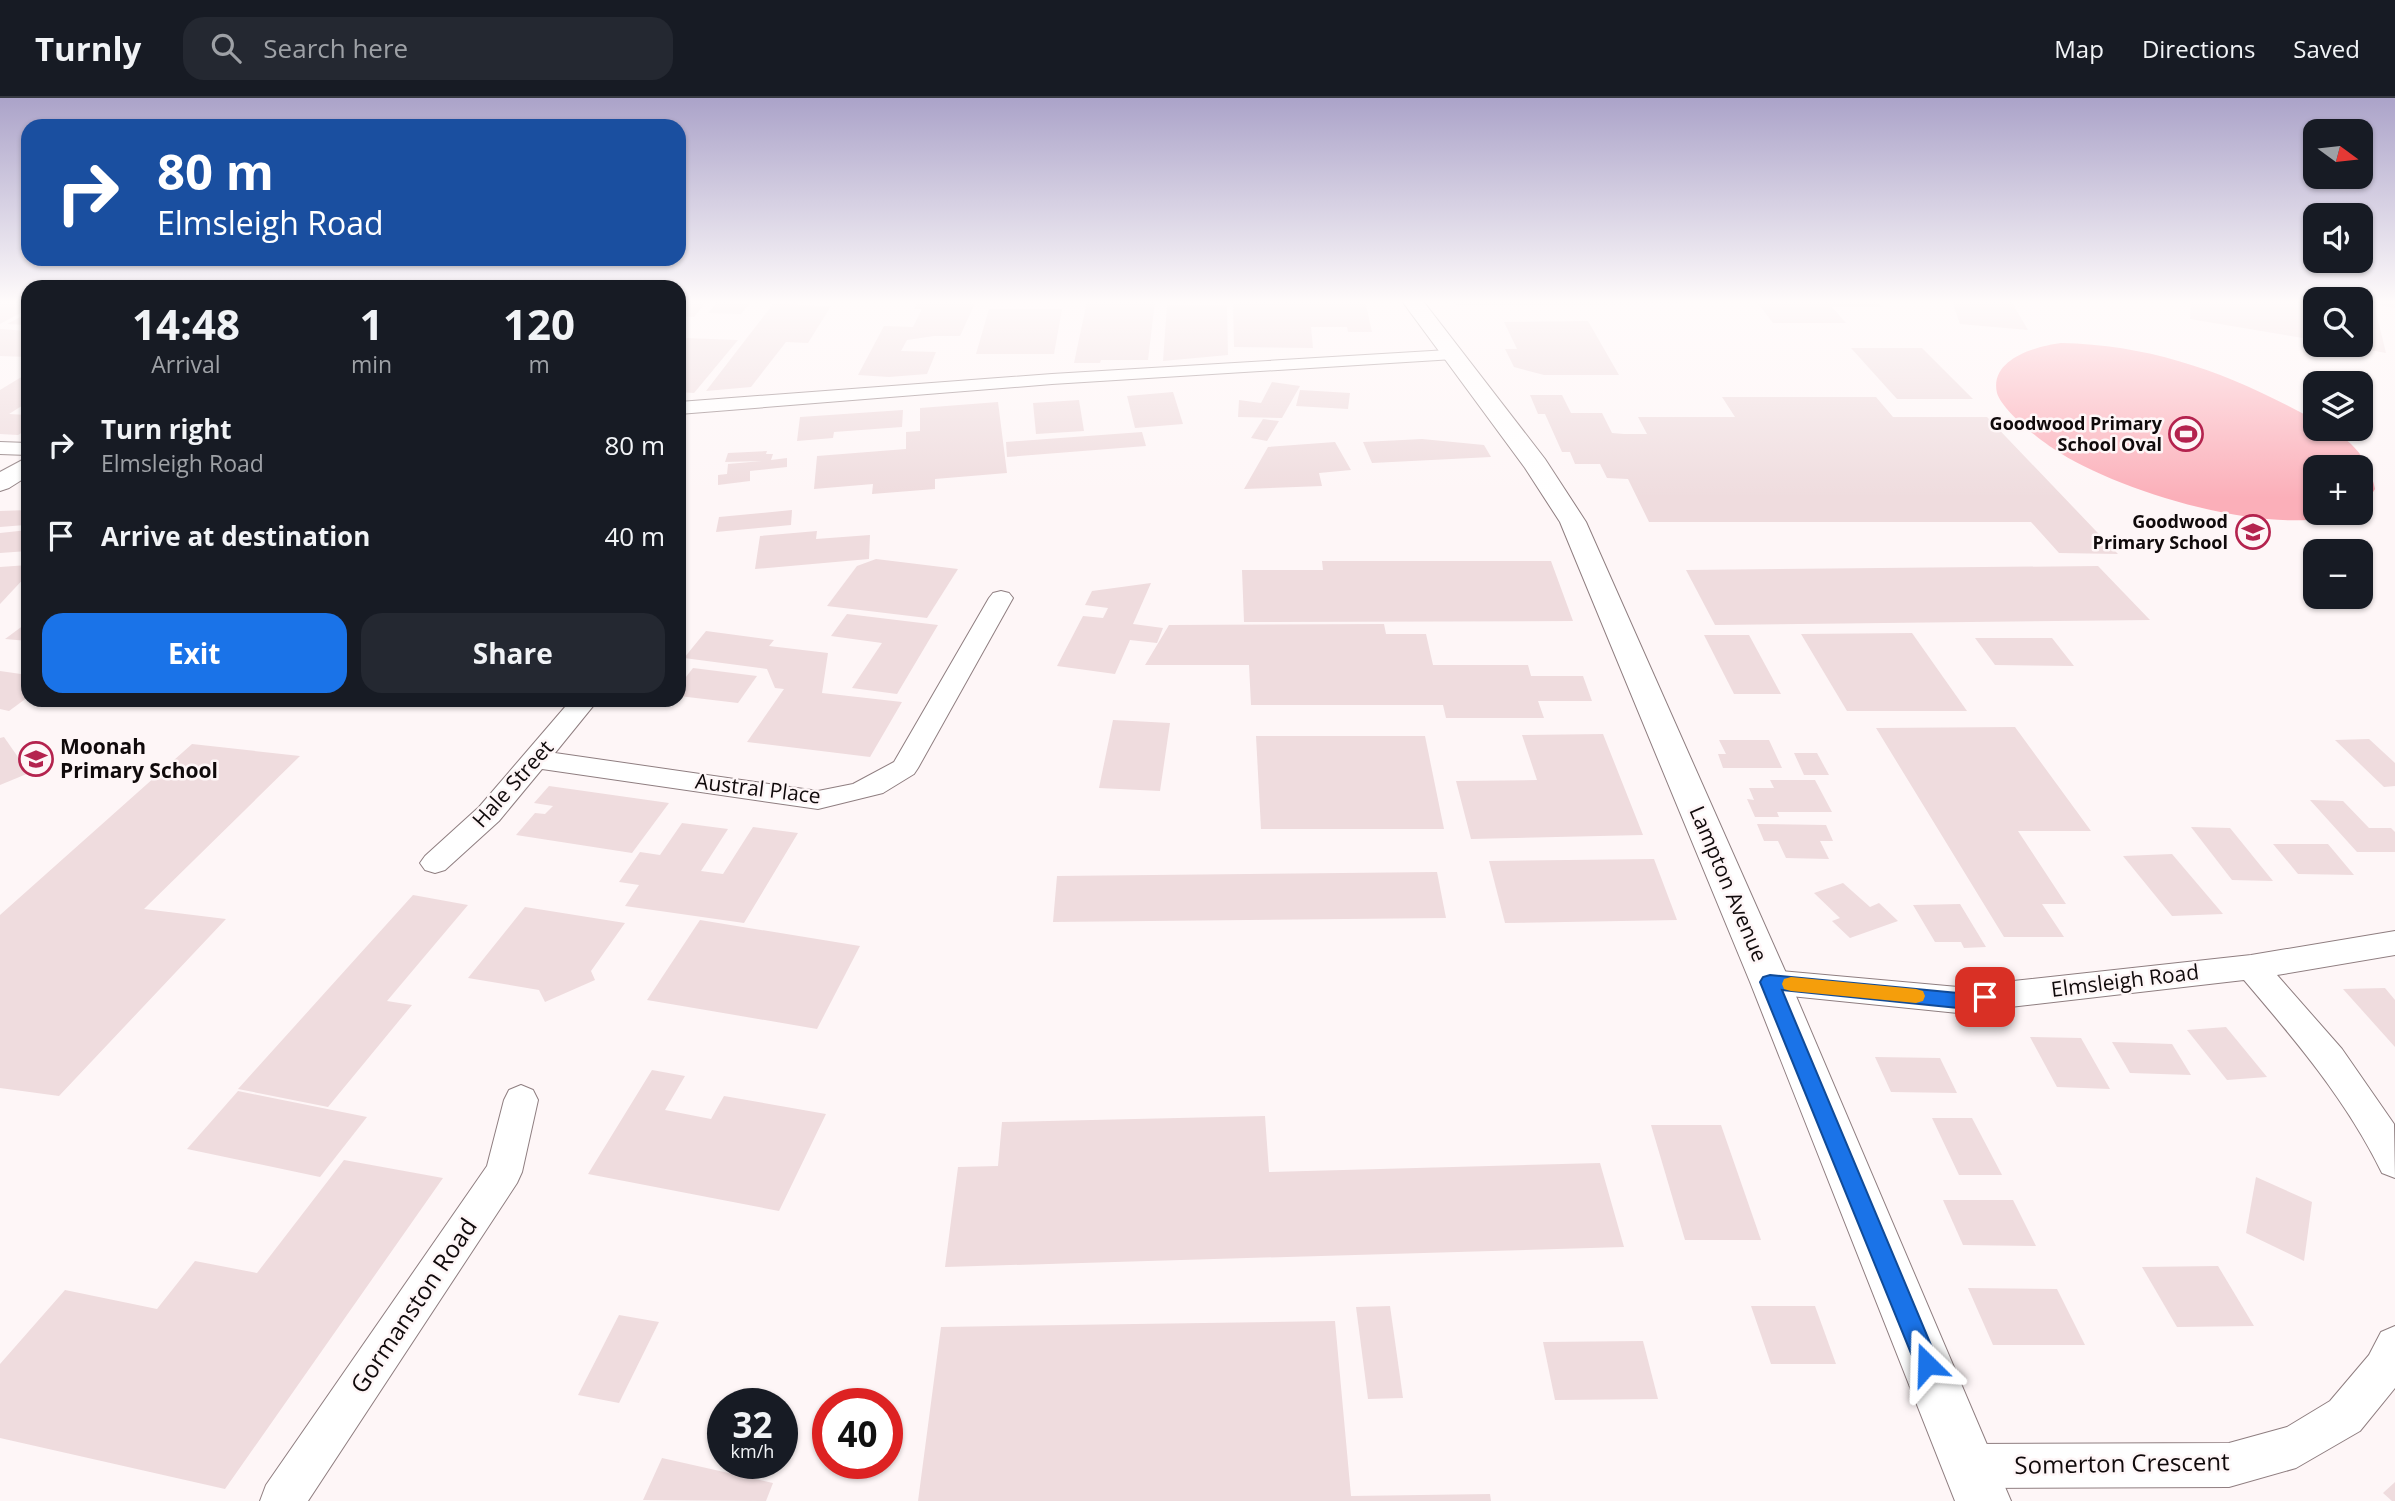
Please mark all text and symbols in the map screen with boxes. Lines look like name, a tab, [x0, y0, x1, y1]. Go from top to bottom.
search box	[183, 17, 673, 80]
text: Turnly	[35, 26, 141, 71]
icon: search	[207, 29, 245, 67]
text: Search here	[263, 30, 408, 66]
text: Map	[2054, 32, 2104, 65]
text: Directions	[2142, 32, 2255, 65]
text: Saved	[2293, 32, 2360, 65]
north arrow	[2303, 119, 2373, 189]
map controls	[2303, 119, 2373, 609]
text: 80 m	[157, 138, 274, 204]
icon: right	[42, 147, 133, 238]
text: Elmsleigh Road	[157, 201, 384, 244]
button: sound	[2303, 203, 2373, 273]
button: search	[2303, 287, 2373, 357]
text: 14:48	[132, 295, 240, 352]
text: 1	[359, 295, 384, 352]
text: 120	[503, 295, 575, 352]
text: Arrival	[151, 348, 221, 380]
text: min	[351, 348, 392, 380]
text: m	[528, 348, 550, 380]
button: layers	[2303, 371, 2373, 441]
text: Turn right	[101, 411, 232, 447]
place label: Goodwood Primary School Oval	[1990, 411, 2163, 456]
sports icon: Goodwood Primary School Oval	[2167, 415, 2205, 453]
icon: right	[42, 426, 80, 464]
text: 80 m	[604, 427, 665, 463]
text: Elmsleigh Road	[101, 447, 264, 479]
button: +	[2303, 455, 2373, 525]
place label: Goodwood Primary School	[2093, 509, 2228, 554]
school or university icon: Goodwood Primary School	[2234, 513, 2272, 551]
icon: arrive	[42, 517, 80, 555]
text: Arrive at destination	[101, 518, 370, 554]
text: 40 m	[604, 518, 665, 554]
button: −	[2303, 539, 2373, 609]
button: Exit	[42, 613, 347, 693]
button: Share	[361, 613, 665, 693]
place label: Moonah Primary School	[60, 732, 218, 784]
street label: Hale Street	[466, 734, 559, 833]
school or university icon: Moonah Primary School	[17, 740, 55, 778]
street label: Austral Place	[694, 766, 822, 810]
street label: Lampton Avenue	[1684, 802, 1774, 966]
street label: Elmsleigh Road	[2049, 957, 2200, 1003]
pin	[1955, 967, 2015, 1027]
icon: arrive	[1966, 978, 2004, 1016]
street label: Gormanston Road	[342, 1211, 484, 1399]
position arrow	[1890, 1327, 1964, 1401]
speed limit sign: 40	[812, 1388, 903, 1479]
text: 32	[732, 1401, 773, 1448]
text: km/h	[731, 1439, 774, 1463]
street label: Somerton Crescent	[2014, 1444, 2230, 1481]

